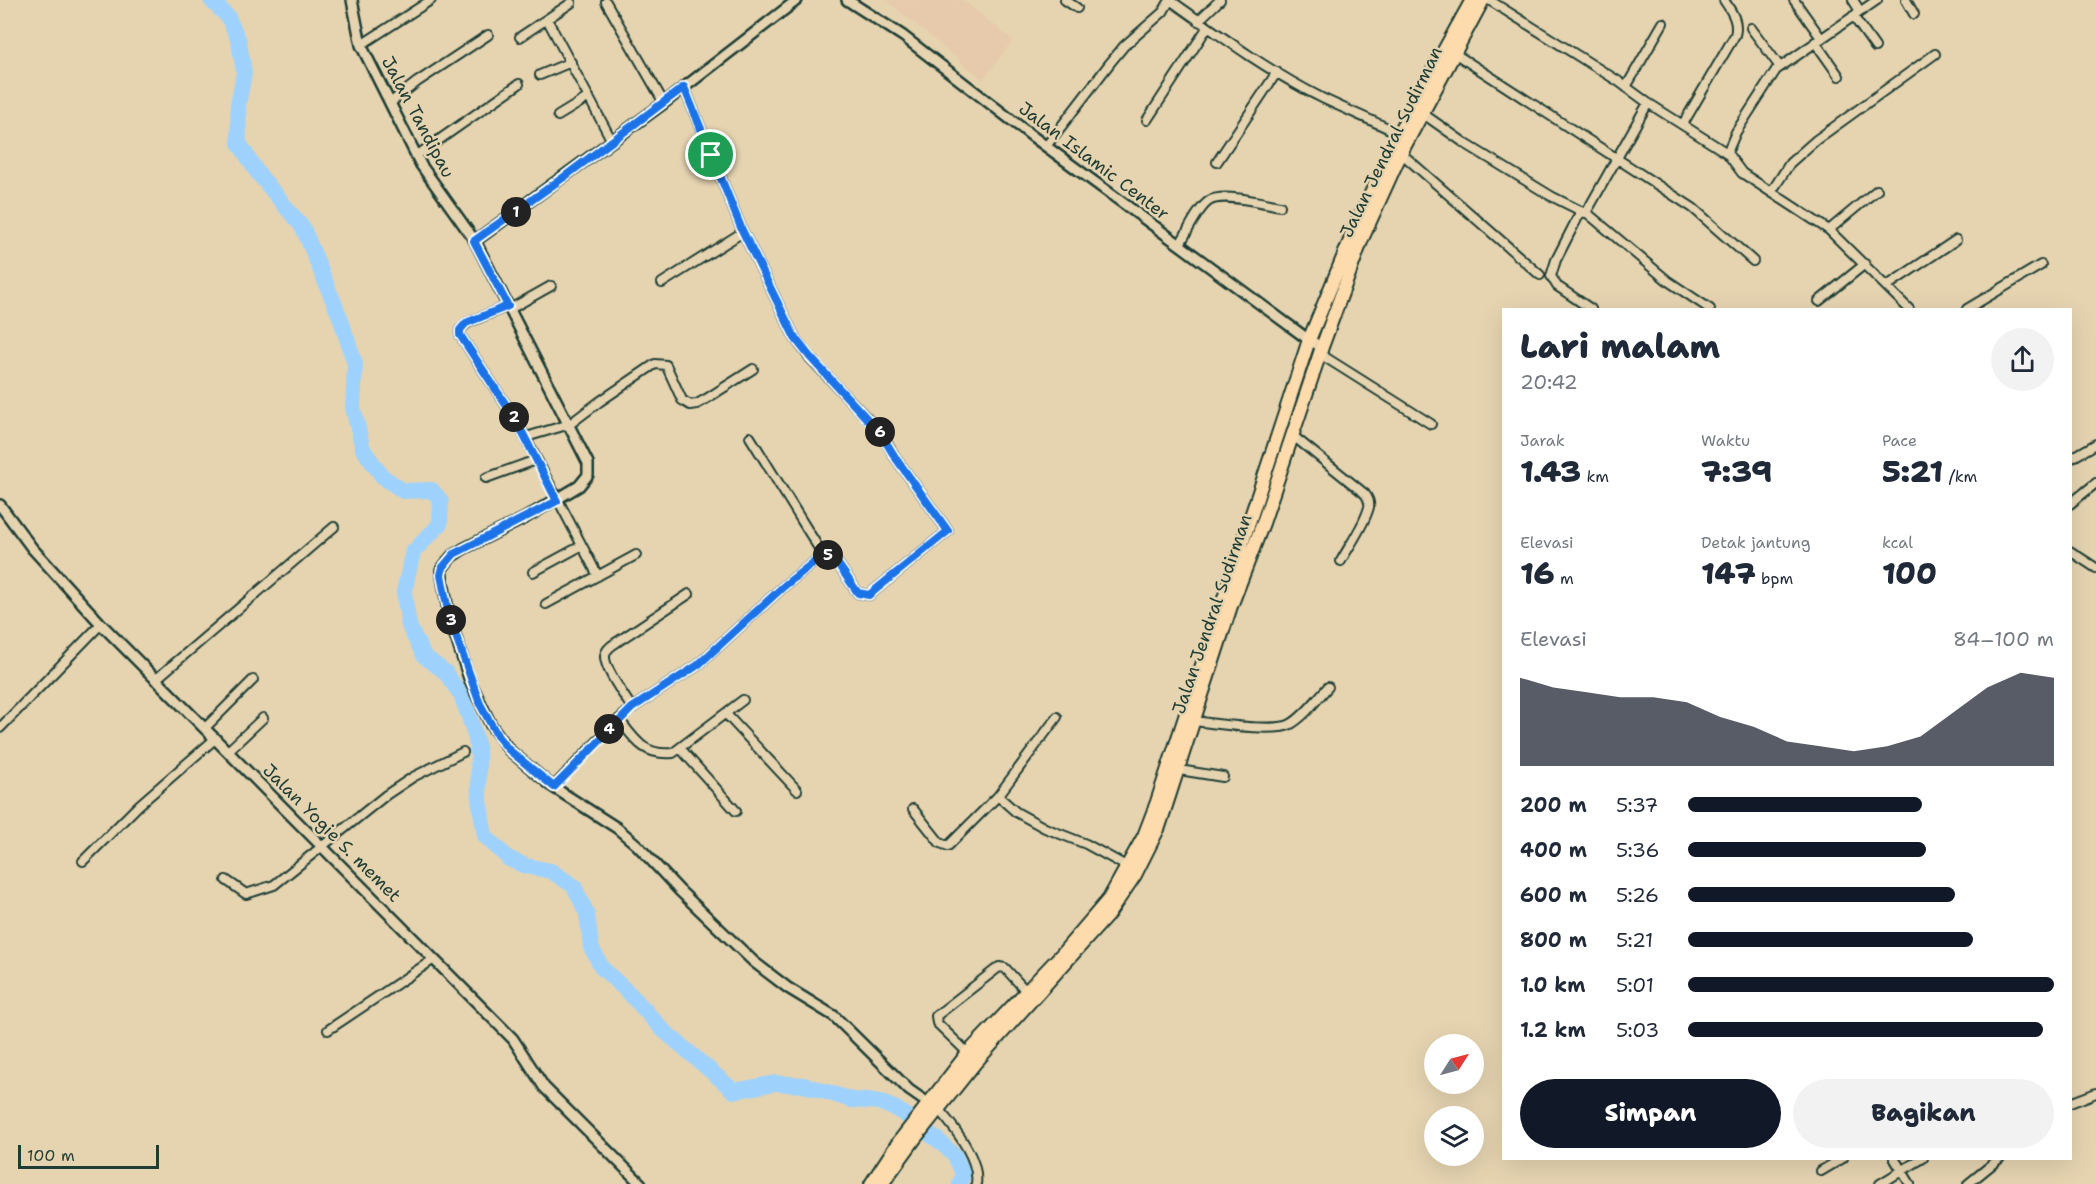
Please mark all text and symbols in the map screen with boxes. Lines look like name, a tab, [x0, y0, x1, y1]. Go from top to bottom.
street label: Jalan Jendral Sudirman	[1334, 42, 1448, 242]
street label: Jalan Tandipau	[376, 52, 460, 182]
street label: Jalan Islamic Center	[1014, 96, 1174, 226]
pin	[685, 129, 736, 180]
icon: arrive	[694, 138, 727, 171]
pin: 1	[501, 197, 531, 227]
text: 1	[512, 201, 520, 222]
text: Lari malam	[1520, 324, 1720, 369]
button: share	[1991, 328, 2054, 391]
text: 20:42	[1520, 369, 1578, 395]
pin: 2	[499, 402, 529, 432]
text: 2	[508, 406, 520, 427]
pin: 6	[865, 417, 895, 447]
text: 6	[874, 421, 886, 442]
text: Jarak	[1520, 430, 1565, 451]
text: Waktu	[1701, 430, 1750, 451]
text: Pace	[1882, 430, 1917, 451]
text: 1.43	[1520, 451, 1581, 492]
text: 7:39	[1701, 451, 1772, 492]
text: 5:21	[1882, 451, 1943, 492]
text: km	[1581, 466, 1609, 487]
text: /km	[1943, 466, 1977, 487]
street label: Jalan Jendral Sudirman	[1166, 511, 1258, 717]
text: Elevasi	[1520, 532, 1574, 553]
text: Detak jantung	[1701, 532, 1811, 553]
text: kcal	[1882, 532, 1913, 553]
pin: 5	[813, 540, 843, 570]
text: 5	[823, 544, 833, 565]
text: 16	[1520, 553, 1554, 594]
text: 147	[1701, 553, 1756, 594]
text: 100	[1882, 553, 1937, 594]
text: m	[1554, 568, 1574, 589]
text: bpm	[1756, 568, 1793, 589]
pin: 3	[436, 605, 466, 635]
text: 3	[445, 609, 457, 630]
text: Elevasi	[1520, 626, 1587, 652]
text: 84–100 m	[1953, 626, 2054, 652]
pin: 4	[594, 714, 624, 744]
text: 4	[603, 718, 615, 739]
street label: Jalan Yogie S. memet	[258, 759, 406, 907]
text: 200 m	[1520, 792, 1587, 818]
text: 5:37	[1616, 792, 1658, 818]
text: 400 m	[1520, 837, 1587, 863]
text: 5:36	[1616, 837, 1659, 863]
text: 600 m	[1520, 882, 1587, 908]
text: 5:26	[1616, 882, 1659, 908]
text: 800 m	[1520, 927, 1587, 953]
text: 5:21	[1616, 927, 1653, 953]
text: 1.0 km	[1520, 972, 1585, 998]
text: 5:01	[1616, 972, 1654, 998]
text: 1.2 km	[1520, 1017, 1586, 1043]
text: 5:03	[1616, 1017, 1659, 1043]
north arrow	[1424, 1034, 1484, 1094]
map controls	[1424, 1034, 1484, 1166]
button: Simpan	[1520, 1079, 1781, 1148]
button: Bagikan	[1793, 1079, 2054, 1148]
button: layers	[1424, 1106, 1484, 1166]
scale bar	[18, 1142, 159, 1170]
text: 100 m	[27, 1145, 75, 1166]

